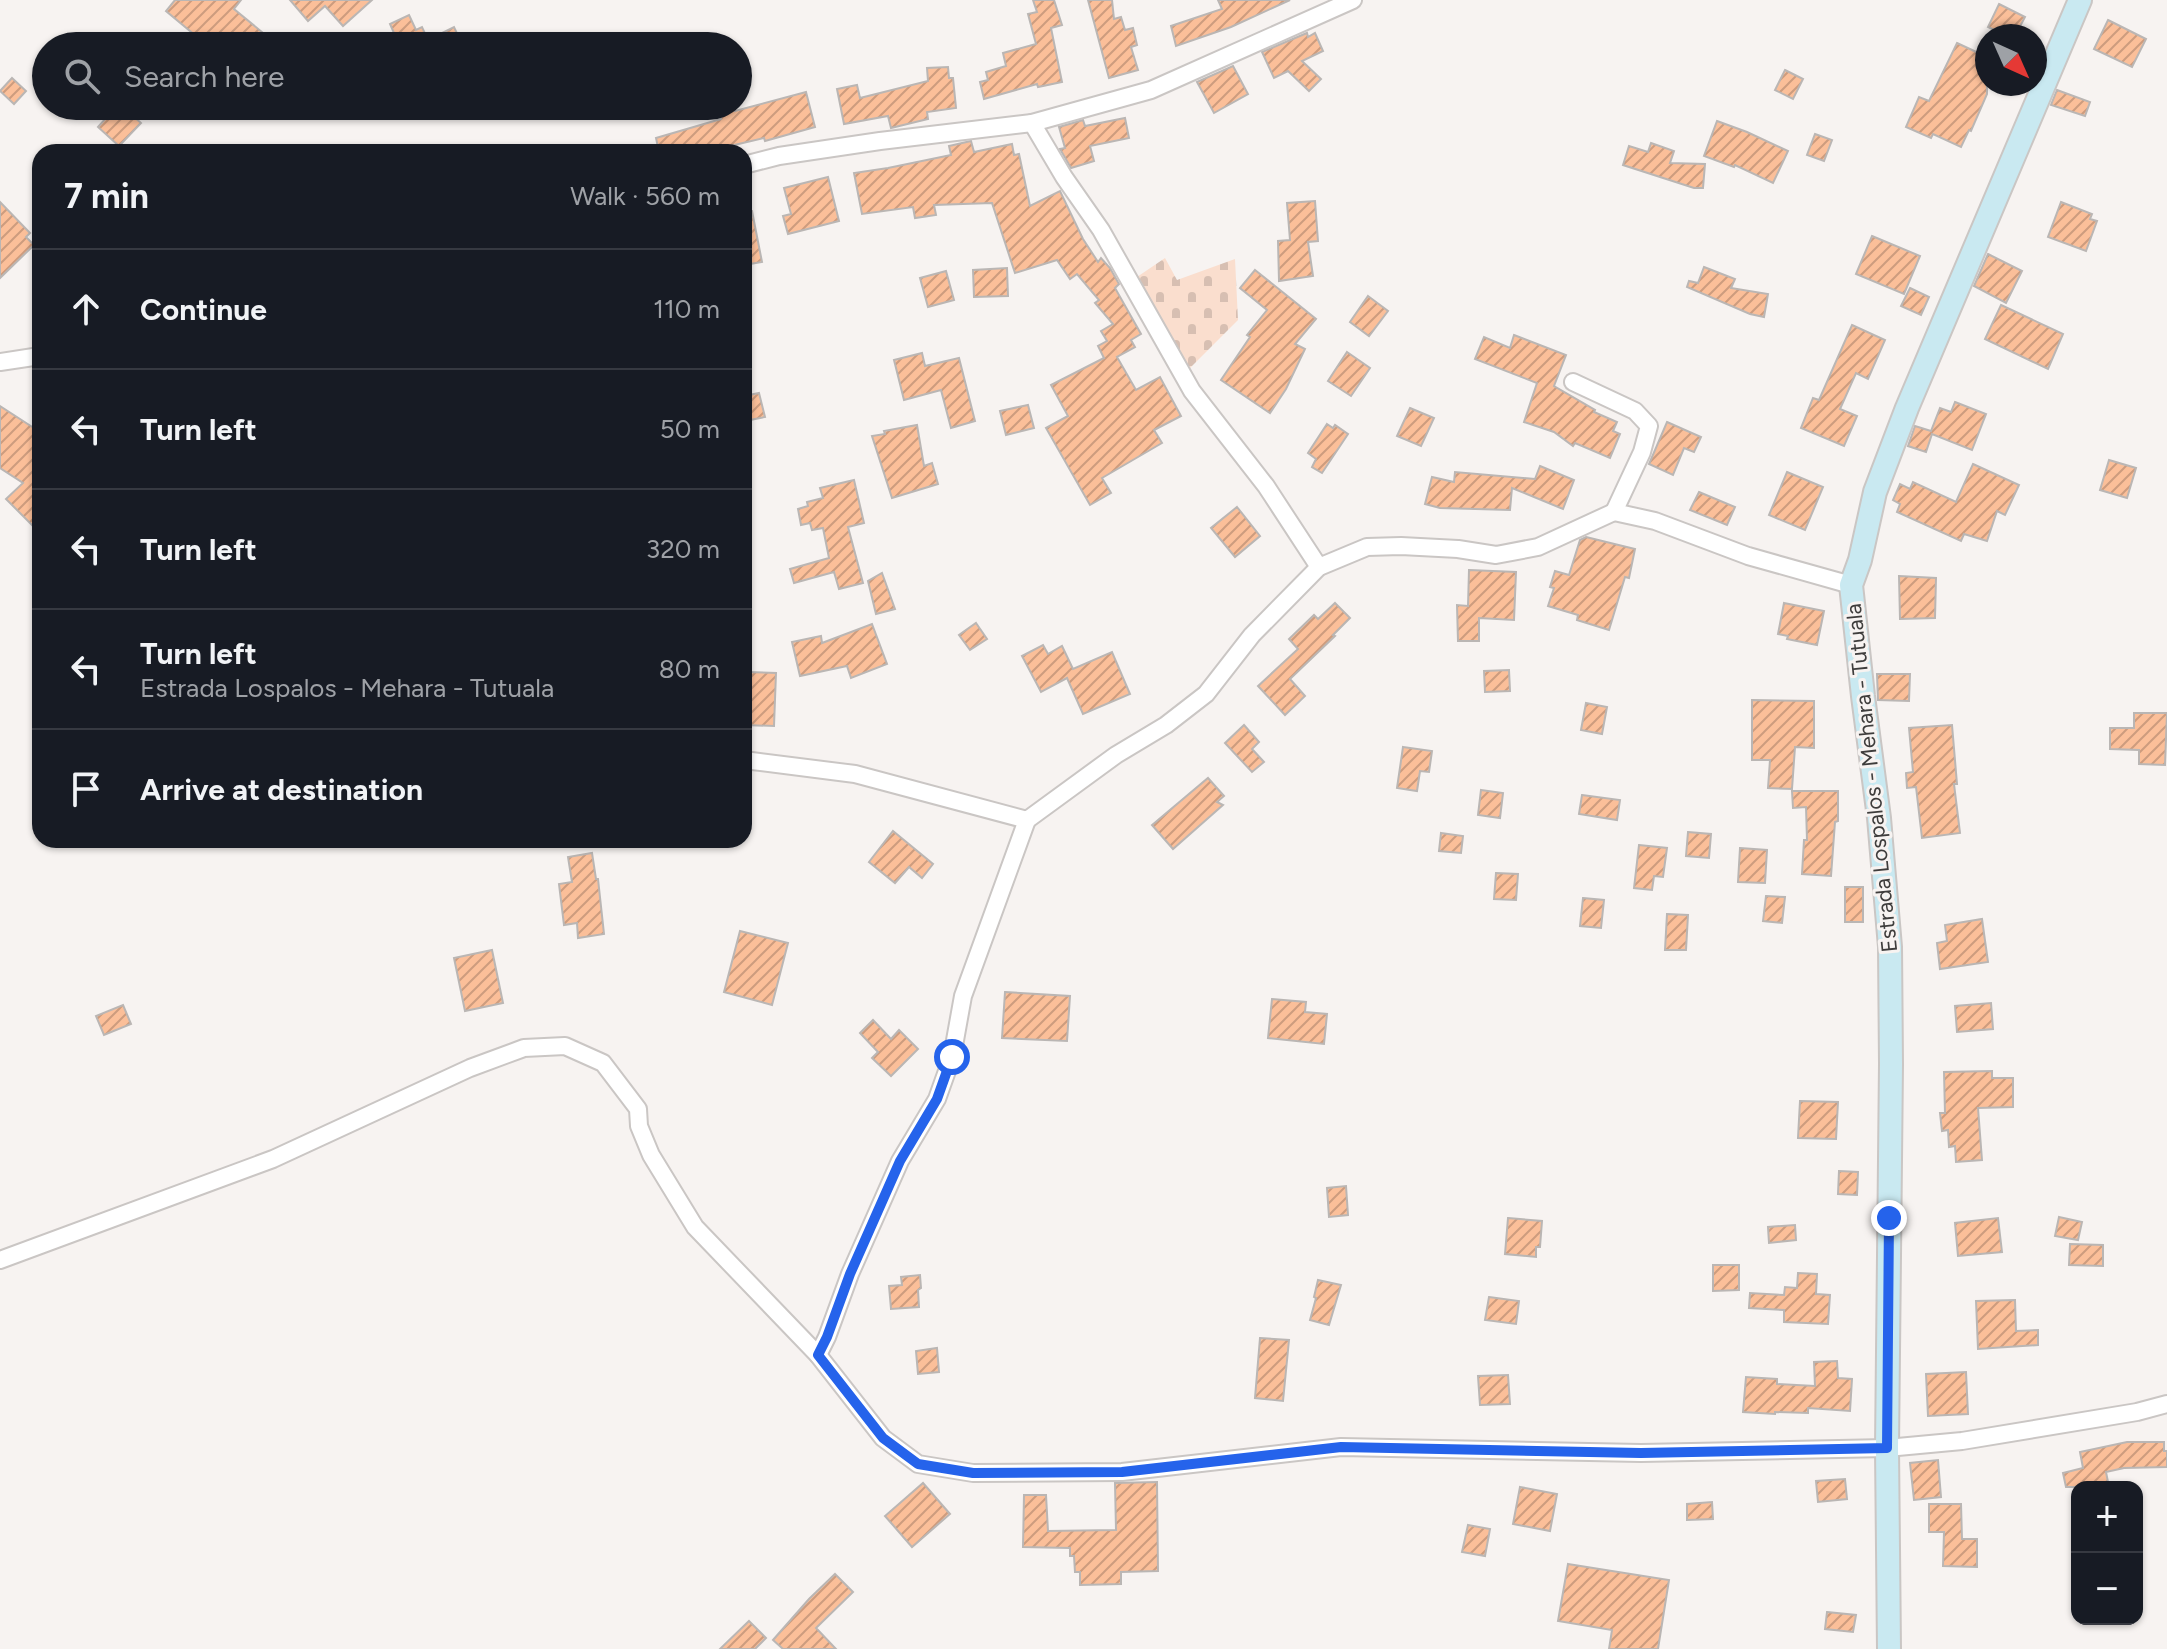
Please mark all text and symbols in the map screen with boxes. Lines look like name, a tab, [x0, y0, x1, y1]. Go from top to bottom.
north arrow	[1975, 24, 2047, 96]
search box	[32, 32, 752, 120]
icon: search	[60, 54, 104, 98]
text: Search here	[124, 58, 284, 95]
text: 7 min	[64, 176, 149, 217]
text: Walk · 560 m	[570, 180, 720, 212]
icon: ahead	[64, 287, 108, 331]
text: Continue	[140, 291, 267, 328]
text: 110 m	[653, 293, 720, 325]
icon: left	[64, 407, 108, 451]
text: Turn left	[140, 411, 257, 448]
text: 50 m	[660, 413, 720, 445]
icon: left	[64, 527, 108, 571]
text: Turn left	[140, 531, 257, 568]
text: 320 m	[646, 533, 720, 565]
street label: Estrada Lospalos - Mehara - Tutuala	[1840, 602, 1903, 954]
text: Turn left	[140, 635, 257, 672]
icon: left	[64, 647, 108, 691]
text: 80 m	[659, 653, 720, 685]
text: Estrada Lospalos - Mehara - Tutuala	[140, 672, 554, 704]
icon: arrive	[64, 767, 108, 811]
text: Arrive at destination	[140, 771, 423, 808]
route start	[934, 1039, 970, 1075]
route end	[1871, 1200, 1907, 1236]
map controls	[2071, 1481, 2143, 1625]
button: +	[2071, 1481, 2143, 1553]
button: −	[2071, 1553, 2143, 1625]

